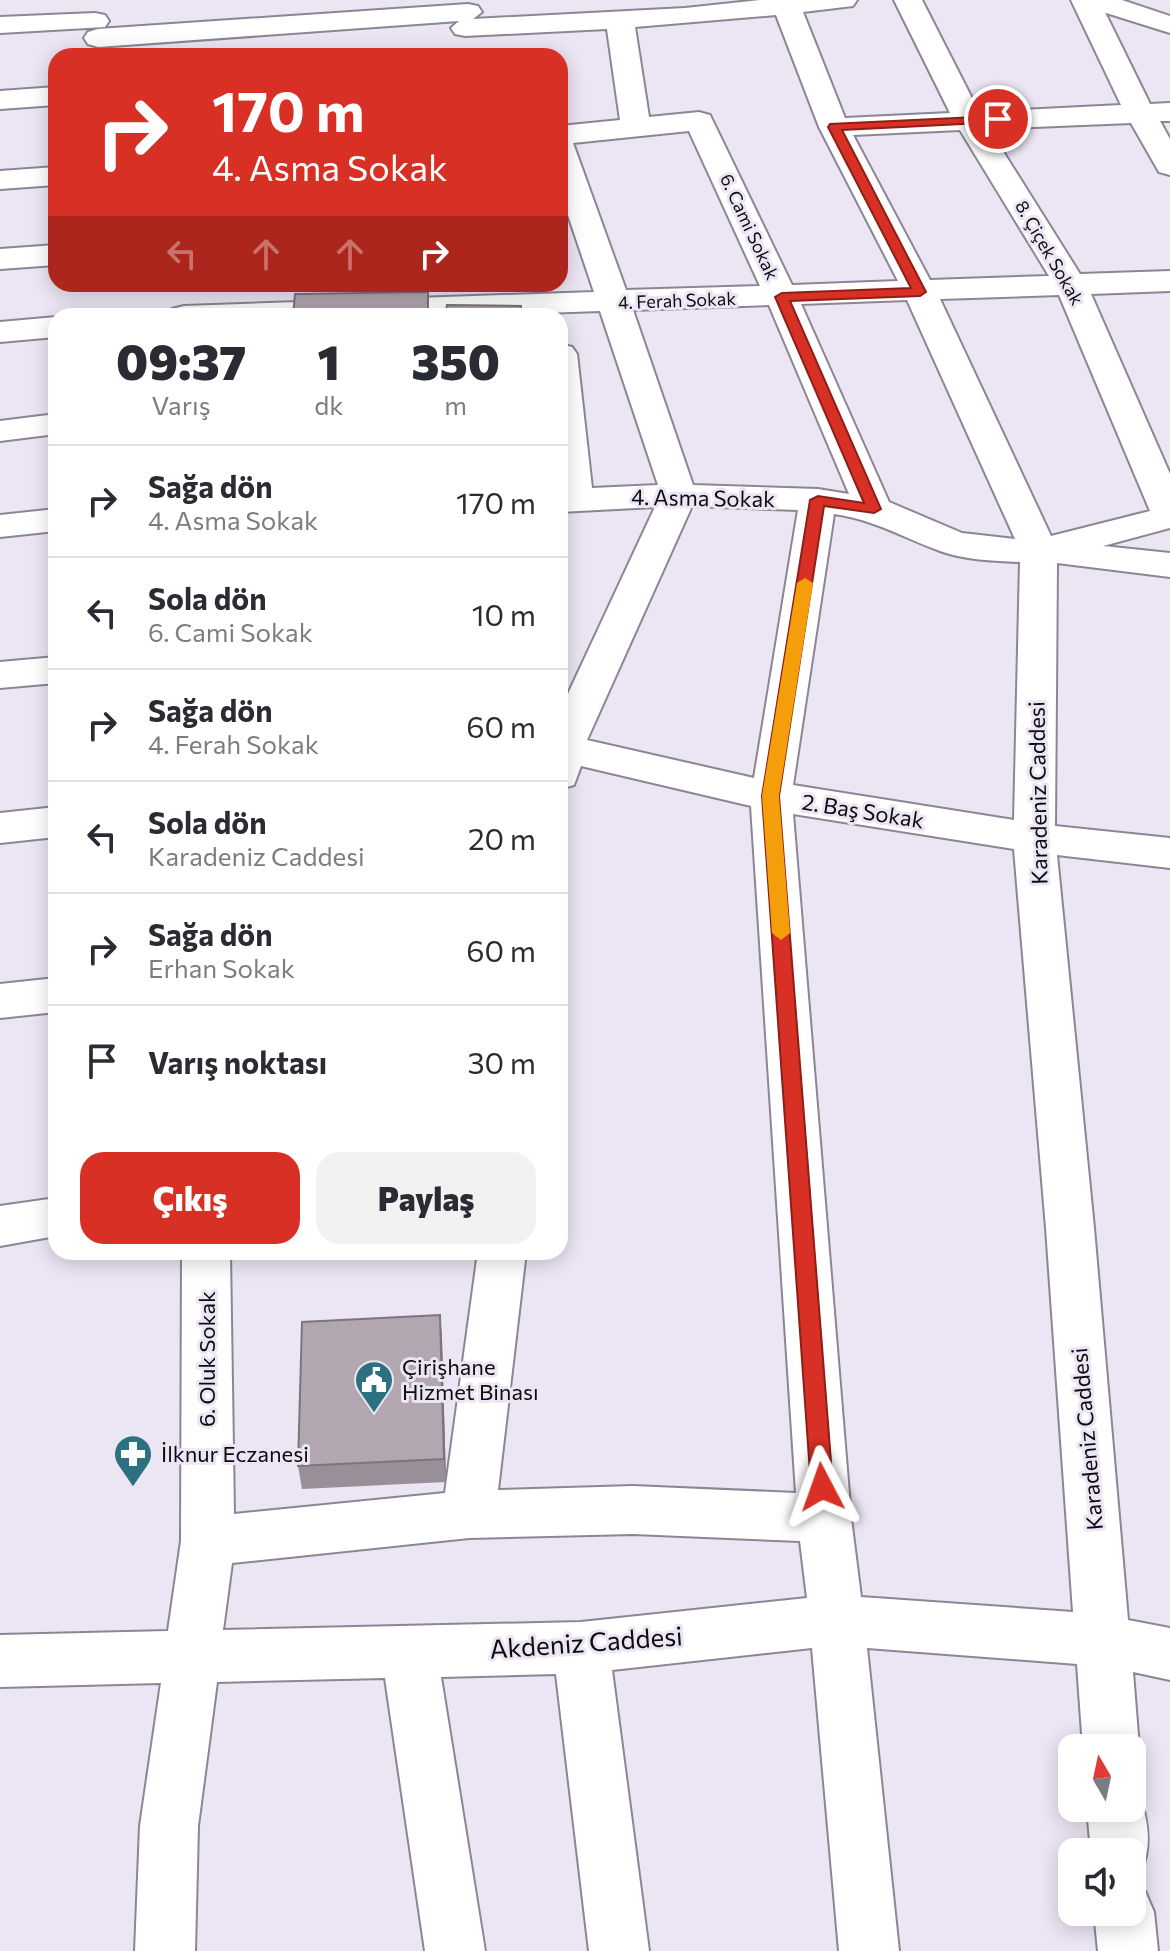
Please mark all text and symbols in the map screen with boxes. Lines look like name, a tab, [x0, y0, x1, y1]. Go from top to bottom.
text: 170 m	[212, 75, 365, 144]
icon: right	[80, 80, 184, 184]
pin	[964, 85, 1032, 153]
icon: arrive	[976, 97, 1020, 141]
text: 4. Asma Sokak	[212, 144, 448, 188]
street label: 6. Cami Sokak	[716, 170, 784, 283]
street label: 8. Çiçek Sokak	[1011, 196, 1089, 309]
icon: left	[160, 232, 204, 276]
icon: ahead	[244, 232, 288, 276]
icon: ahead	[328, 232, 372, 276]
icon: right	[412, 232, 456, 276]
street label: 4. Ferah Sokak	[618, 287, 737, 313]
text: 09:37	[116, 331, 246, 390]
text: 1	[318, 331, 340, 390]
text: 350	[411, 331, 500, 390]
text: Varış	[152, 389, 211, 420]
text: dk	[314, 389, 343, 420]
text: m	[444, 389, 467, 420]
text: Sağa dön	[148, 467, 273, 504]
icon: right	[80, 479, 124, 523]
text: 170 m	[456, 483, 536, 520]
street label: 4. Asma Sokak	[631, 483, 775, 512]
text: 4. Asma Sokak	[148, 504, 318, 535]
text: Sola dön	[148, 579, 267, 616]
icon: left	[80, 591, 124, 635]
text: 10 m	[472, 595, 536, 632]
text: 6. Cami Sokak	[148, 616, 313, 647]
text: Sağa dön	[148, 691, 273, 728]
street label: Karadeniz Caddesi	[1022, 701, 1053, 885]
icon: right	[80, 703, 124, 747]
text: 60 m	[466, 707, 536, 744]
text: 4. Ferah Sokak	[148, 728, 319, 759]
street label: 2. Baş Sokak	[800, 788, 926, 833]
text: Sola dön	[148, 803, 267, 840]
icon: left	[80, 815, 124, 859]
text: 20 m	[468, 819, 536, 856]
text: Karadeniz Caddesi	[148, 840, 365, 871]
text: Sağa dön	[148, 915, 273, 952]
icon: right	[80, 927, 124, 971]
text: 60 m	[466, 931, 536, 968]
text: Erhan Sokak	[148, 952, 295, 983]
icon: arrive	[80, 1039, 124, 1083]
text: Varış noktası	[148, 1043, 327, 1080]
text: 30 m	[467, 1043, 536, 1080]
button: Çıkış	[80, 1152, 300, 1244]
button: Paylaş	[316, 1152, 536, 1244]
street label: 6. Oluk Sokak	[193, 1291, 220, 1427]
street label: Karadeniz Caddesi	[1065, 1347, 1108, 1532]
place label: Çirişhane Hizmet Binası	[402, 1353, 539, 1405]
public building icon: Çirişhane Hizmet Binası	[353, 1359, 395, 1414]
pharmacy icon: İlknur Eczanesi	[112, 1433, 154, 1488]
place label: İlknur Eczanesi	[161, 1440, 309, 1467]
position arrow	[780, 1445, 864, 1529]
street label: Akdeniz Caddesi	[488, 1619, 683, 1664]
north arrow	[1058, 1734, 1146, 1822]
map controls	[1058, 1734, 1146, 1926]
button: sound	[1058, 1838, 1146, 1926]

